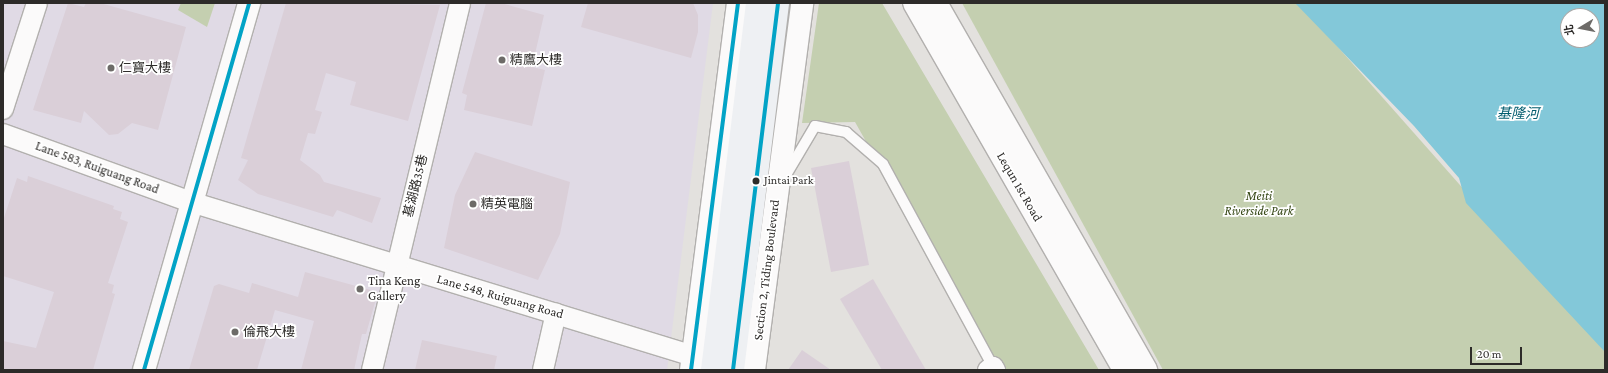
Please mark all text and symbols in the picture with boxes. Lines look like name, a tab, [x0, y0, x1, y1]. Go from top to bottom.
north arrow	[1560, 8, 1600, 48]
text: 北	[1562, 23, 1576, 36]
place label: 精鷹大樓	[510, 52, 562, 68]
marker: 精鷹大樓	[497, 55, 507, 65]
place label: 仁寶大樓	[119, 60, 171, 76]
marker: 仁寶大樓	[106, 63, 116, 73]
water label: 基隆河	[1497, 105, 1539, 121]
street label: Lane 583, Ruiguang Road	[33, 138, 161, 198]
street label: Lequn 1st Road	[993, 149, 1045, 225]
street label: 基湖路35巷	[401, 153, 431, 219]
place label: Jintai Park	[764, 174, 813, 188]
marker: Jintai Park	[751, 176, 761, 186]
park label: Meiti Riverside Park	[1225, 189, 1293, 220]
place label: 精英電腦	[481, 196, 533, 212]
marker: 精英電腦	[468, 199, 478, 209]
street label: Section 2, Tiding Boulevard	[751, 199, 783, 341]
street label: Lane 548, Ruiguang Road	[435, 271, 565, 323]
place label: Tina Keng Gallery	[368, 274, 420, 305]
marker: Tina Keng Gallery	[355, 284, 365, 294]
place label: 倫飛大樓	[243, 324, 295, 340]
marker: 倫飛大樓	[230, 327, 240, 337]
scale bar	[1472, 339, 1524, 365]
text: 20 m	[1477, 347, 1501, 361]

